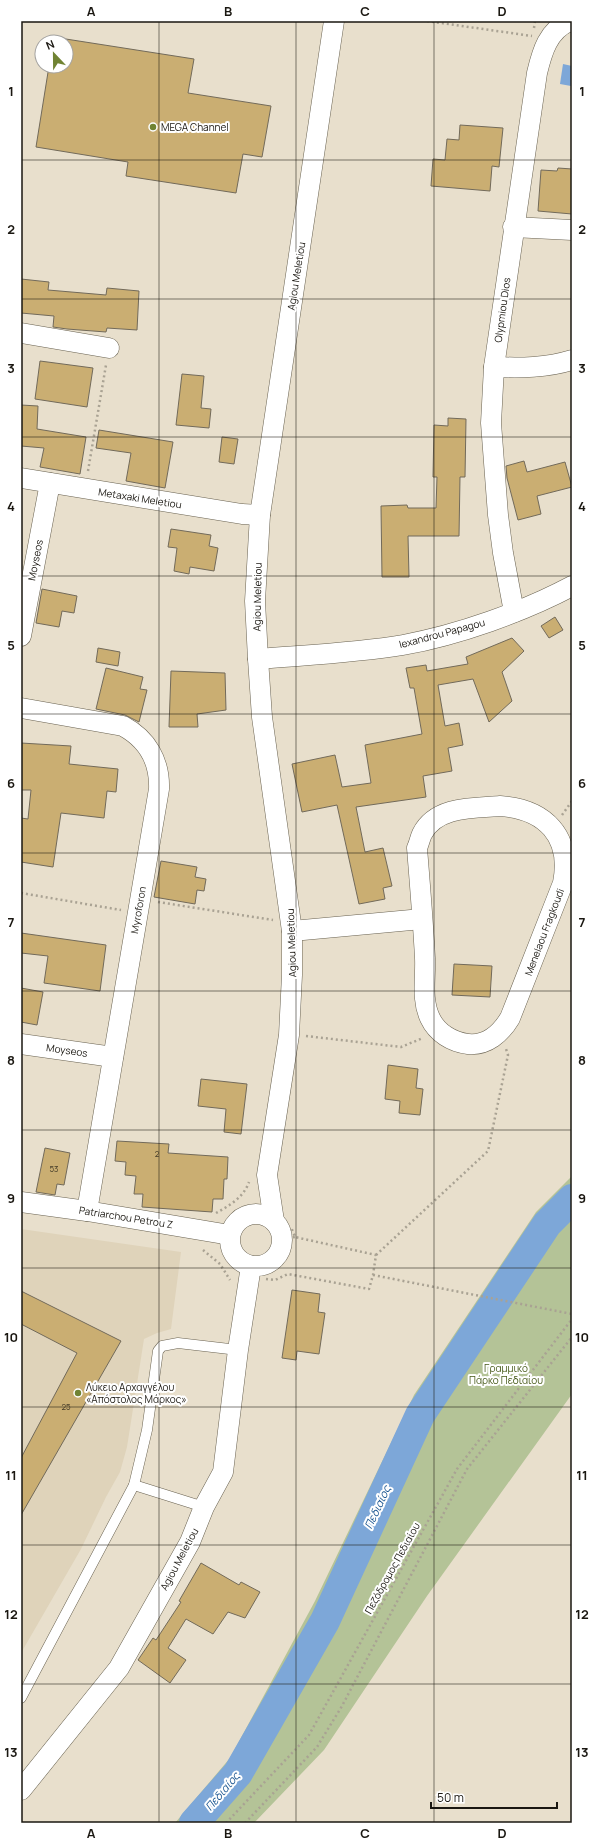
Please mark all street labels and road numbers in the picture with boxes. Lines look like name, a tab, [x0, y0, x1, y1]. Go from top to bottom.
street label: Agiou Meletiou	[284, 241, 308, 311]
street label: Olypmiou Dios	[491, 277, 513, 343]
street label: Metaxaki Meletiou	[97, 484, 183, 512]
street label: Moyseos	[24, 538, 46, 582]
street label: Agiou Meletiou	[249, 562, 265, 632]
street label: lexandrou Papagou	[397, 615, 487, 651]
street label: Myroforon	[127, 885, 149, 935]
street label: Menelaou Fragkoudi	[521, 886, 567, 978]
street label: Agiou Meletiou	[283, 908, 299, 978]
street label: Moyseos	[45, 1040, 89, 1060]
street label: Patriarchou Petrou Z	[78, 1203, 174, 1231]
street label: Πεζόδρομος Πεδιαίου	[361, 1520, 423, 1616]
street label: Agiou Meletiou	[157, 1525, 201, 1593]

